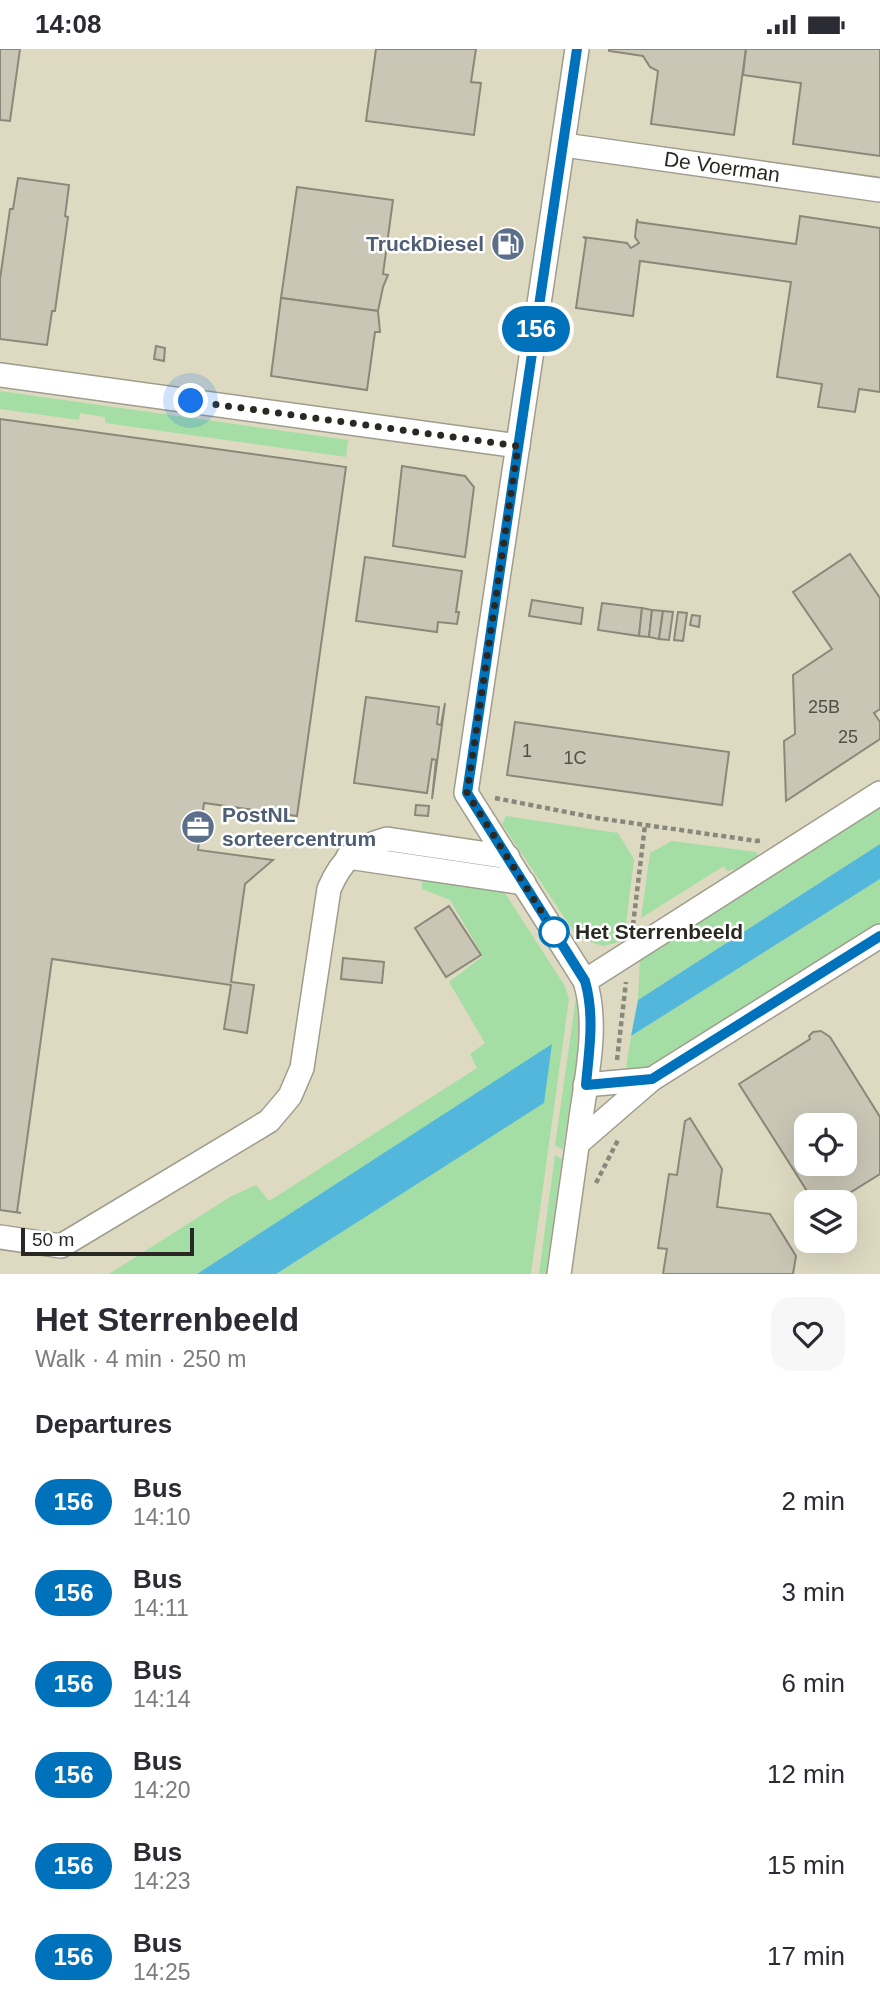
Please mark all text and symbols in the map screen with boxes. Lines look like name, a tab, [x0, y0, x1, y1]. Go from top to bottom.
text: 14:08	[35, 9, 102, 39]
street label: De Voerman	[663, 147, 781, 186]
fuel station icon: TruckDiesel	[489, 225, 527, 263]
place label: TruckDiesel	[366, 232, 484, 255]
line badge: 156	[496, 306, 576, 352]
text: 156	[516, 315, 556, 342]
your location	[173, 383, 208, 418]
house number: 25B	[808, 697, 840, 717]
house number: 25	[838, 727, 858, 747]
house number: 1	[522, 741, 532, 761]
house number: 1C	[563, 748, 587, 768]
place label: PostNL sorteercentrum	[222, 803, 376, 850]
office icon: PostNL sorteercentrum	[179, 808, 217, 846]
marker: Het Sterrenbeeld	[539, 917, 569, 947]
place label: Het Sterrenbeeld	[575, 920, 743, 943]
map controls	[794, 1113, 857, 1253]
button: locate	[794, 1113, 857, 1176]
button: layers	[794, 1190, 857, 1253]
scale bar	[21, 1225, 194, 1257]
text: 50 m	[32, 1229, 74, 1250]
button: heart	[771, 1297, 845, 1371]
text: Het Sterrenbeeld	[35, 1301, 299, 1338]
text: Walk · 4 min · 250 m	[35, 1346, 246, 1372]
text: Departures	[35, 1409, 172, 1439]
text: Bus	[133, 1473, 182, 1503]
text: 2 min	[781, 1486, 845, 1516]
text: 156	[53, 1488, 94, 1515]
text: 14:10	[133, 1504, 191, 1530]
text: Bus	[133, 1564, 182, 1594]
text: 3 min	[781, 1577, 845, 1607]
text: 156	[53, 1579, 94, 1606]
text: 14:11	[133, 1595, 189, 1621]
text: Bus	[133, 1655, 182, 1685]
text: 6 min	[781, 1668, 845, 1698]
text: 156	[53, 1670, 94, 1697]
text: 14:14	[133, 1686, 191, 1712]
text: Bus	[133, 1746, 182, 1776]
text: 12 min	[767, 1759, 845, 1789]
text: 156	[53, 1761, 94, 1788]
text: 14:20	[133, 1777, 191, 1803]
text: Bus	[133, 1837, 182, 1867]
text: 15 min	[767, 1850, 845, 1880]
text: 156	[53, 1852, 94, 1879]
text: 14:23	[133, 1868, 191, 1894]
text: Bus	[133, 1928, 182, 1958]
text: 17 min	[767, 1941, 845, 1971]
text: 156	[53, 1943, 94, 1970]
text: 14:25	[133, 1959, 191, 1985]

